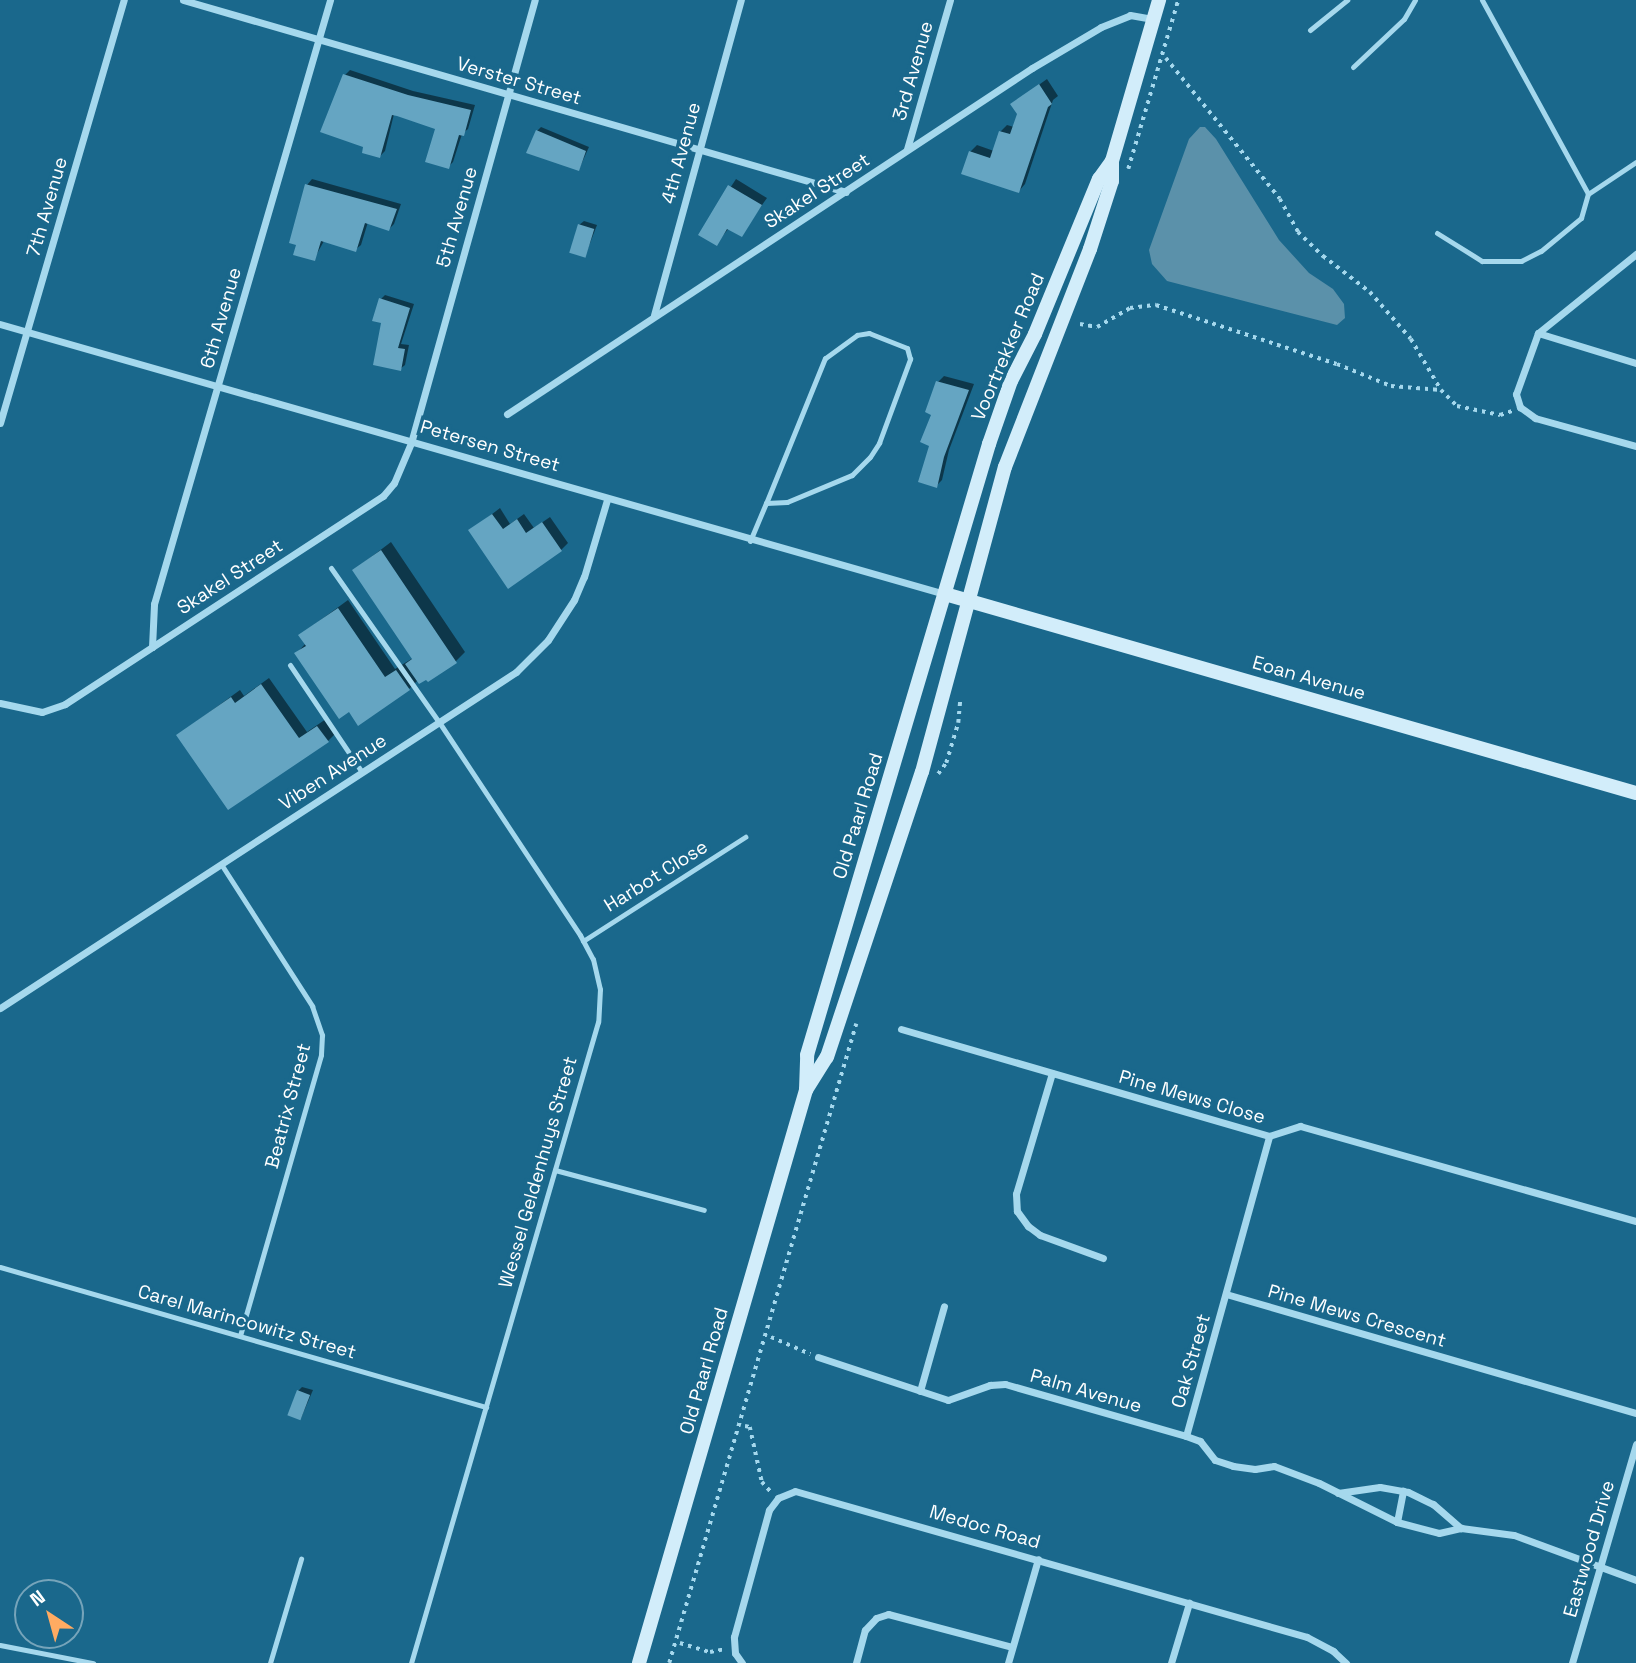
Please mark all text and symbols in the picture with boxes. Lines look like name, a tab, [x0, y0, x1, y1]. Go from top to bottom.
street label: 3rd Avenue	[888, 19, 938, 123]
street label: Verster Street	[454, 52, 584, 110]
street label: 4th Avenue	[656, 100, 706, 206]
street label: Skakel Street	[760, 148, 874, 234]
street label: 7th Avenue	[22, 154, 72, 260]
street label: 5th Avenue	[432, 164, 482, 270]
street label: 6th Avenue	[196, 265, 246, 371]
street label: Voortrekker Road	[967, 270, 1049, 424]
street label: Petersen Street	[417, 415, 563, 477]
street label: Skakel Street	[173, 534, 287, 620]
street label: Eoan Avenue	[1250, 651, 1368, 705]
street label: Viben Avenue	[275, 729, 391, 815]
street label: Old Paarl Road	[828, 750, 888, 882]
street label: Harbot Close	[600, 835, 712, 917]
street label: Beatrix Street	[260, 1041, 316, 1171]
street label: Wessel Geldenhuys Street	[494, 1054, 582, 1290]
street label: Pine Mews Close	[1116, 1065, 1268, 1129]
street label: Carel Marincowitz Street	[135, 1280, 359, 1364]
street label: Pine Mews Crescent	[1265, 1280, 1449, 1352]
street label: Old Paarl Road	[675, 1305, 733, 1437]
street label: Oak Street	[1167, 1311, 1215, 1411]
street label: Palm Avenue	[1028, 1364, 1144, 1418]
street label: Eastwood Drive	[1559, 1478, 1619, 1620]
street label: Medoc Road	[927, 1500, 1043, 1554]
north arrow	[14, 1579, 84, 1649]
text: N	[25, 1584, 50, 1612]

